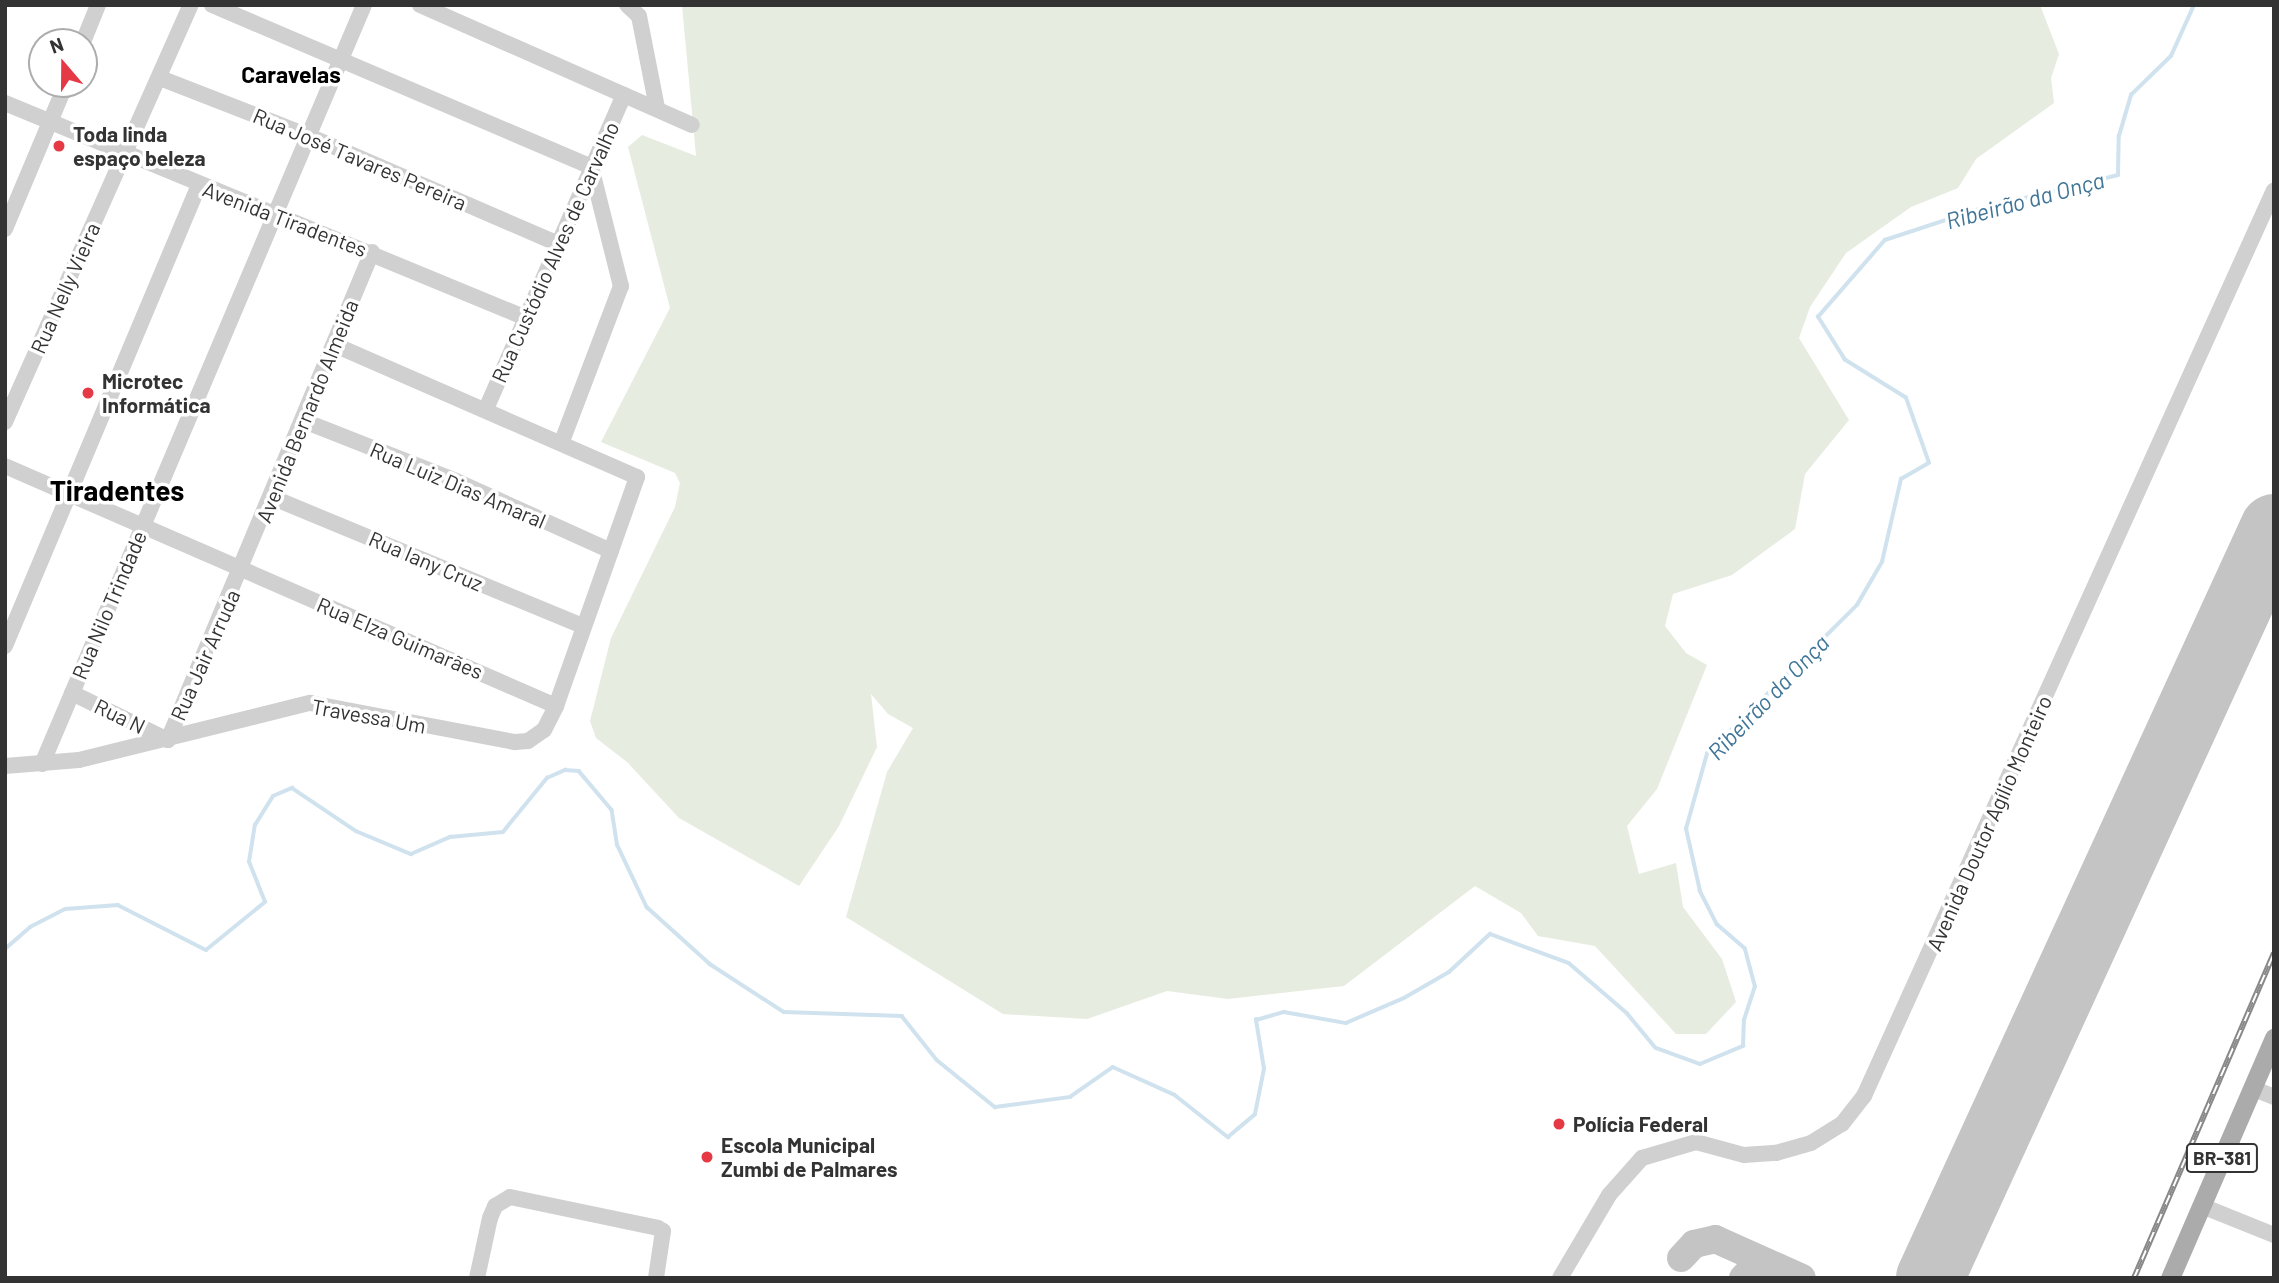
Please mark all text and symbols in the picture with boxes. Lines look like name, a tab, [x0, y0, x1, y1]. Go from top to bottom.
north arrow	[28, 28, 98, 98]
text: N	[46, 32, 66, 58]
district label: Caravelas	[241, 60, 341, 88]
street label: Rua José Tavares Pereira	[250, 103, 470, 215]
street label: Rua Custódio Alves de Carvalho	[486, 118, 624, 386]
place label: Toda linda espaço beleza	[73, 121, 206, 171]
marker: Toda linda espaço beleza	[51, 138, 67, 154]
water label: Ribeirão da Onça	[1943, 166, 2107, 234]
street label: Avenida Tiradentes	[199, 176, 371, 262]
street label: Rua Nelly Vieira	[25, 219, 105, 357]
street label: Avenida Bernardo Almeida	[251, 296, 363, 526]
place label: Microtec Informática	[102, 368, 211, 418]
marker: Microtec Informática	[80, 385, 96, 401]
street label: Rua Luiz Dias Amaral	[366, 437, 550, 533]
district label: Tiradentes	[50, 473, 184, 507]
street label: Rua Iany Cruz	[365, 526, 487, 596]
street label: Rua Nilo Trindade	[66, 527, 152, 683]
street label: Rua Jair Arruda	[165, 586, 245, 724]
street label: Rua Elza Guimarães	[313, 592, 487, 684]
water label: Ribeirão da Onça	[1701, 629, 1835, 765]
street label: Avenida Doutor Agílio Monteiro	[1921, 691, 2057, 955]
street label: Rua N	[91, 693, 149, 739]
street label: Travessa Um	[310, 694, 428, 738]
place label: Polícia Federal	[1573, 1111, 1708, 1137]
marker: Polícia Federal	[1551, 1116, 1567, 1132]
place label: Escola Municipal Zumbi de Palmares	[721, 1132, 898, 1182]
road number: BR-381	[2185, 1142, 2259, 1174]
marker: Escola Municipal Zumbi de Palmares	[699, 1149, 715, 1165]

